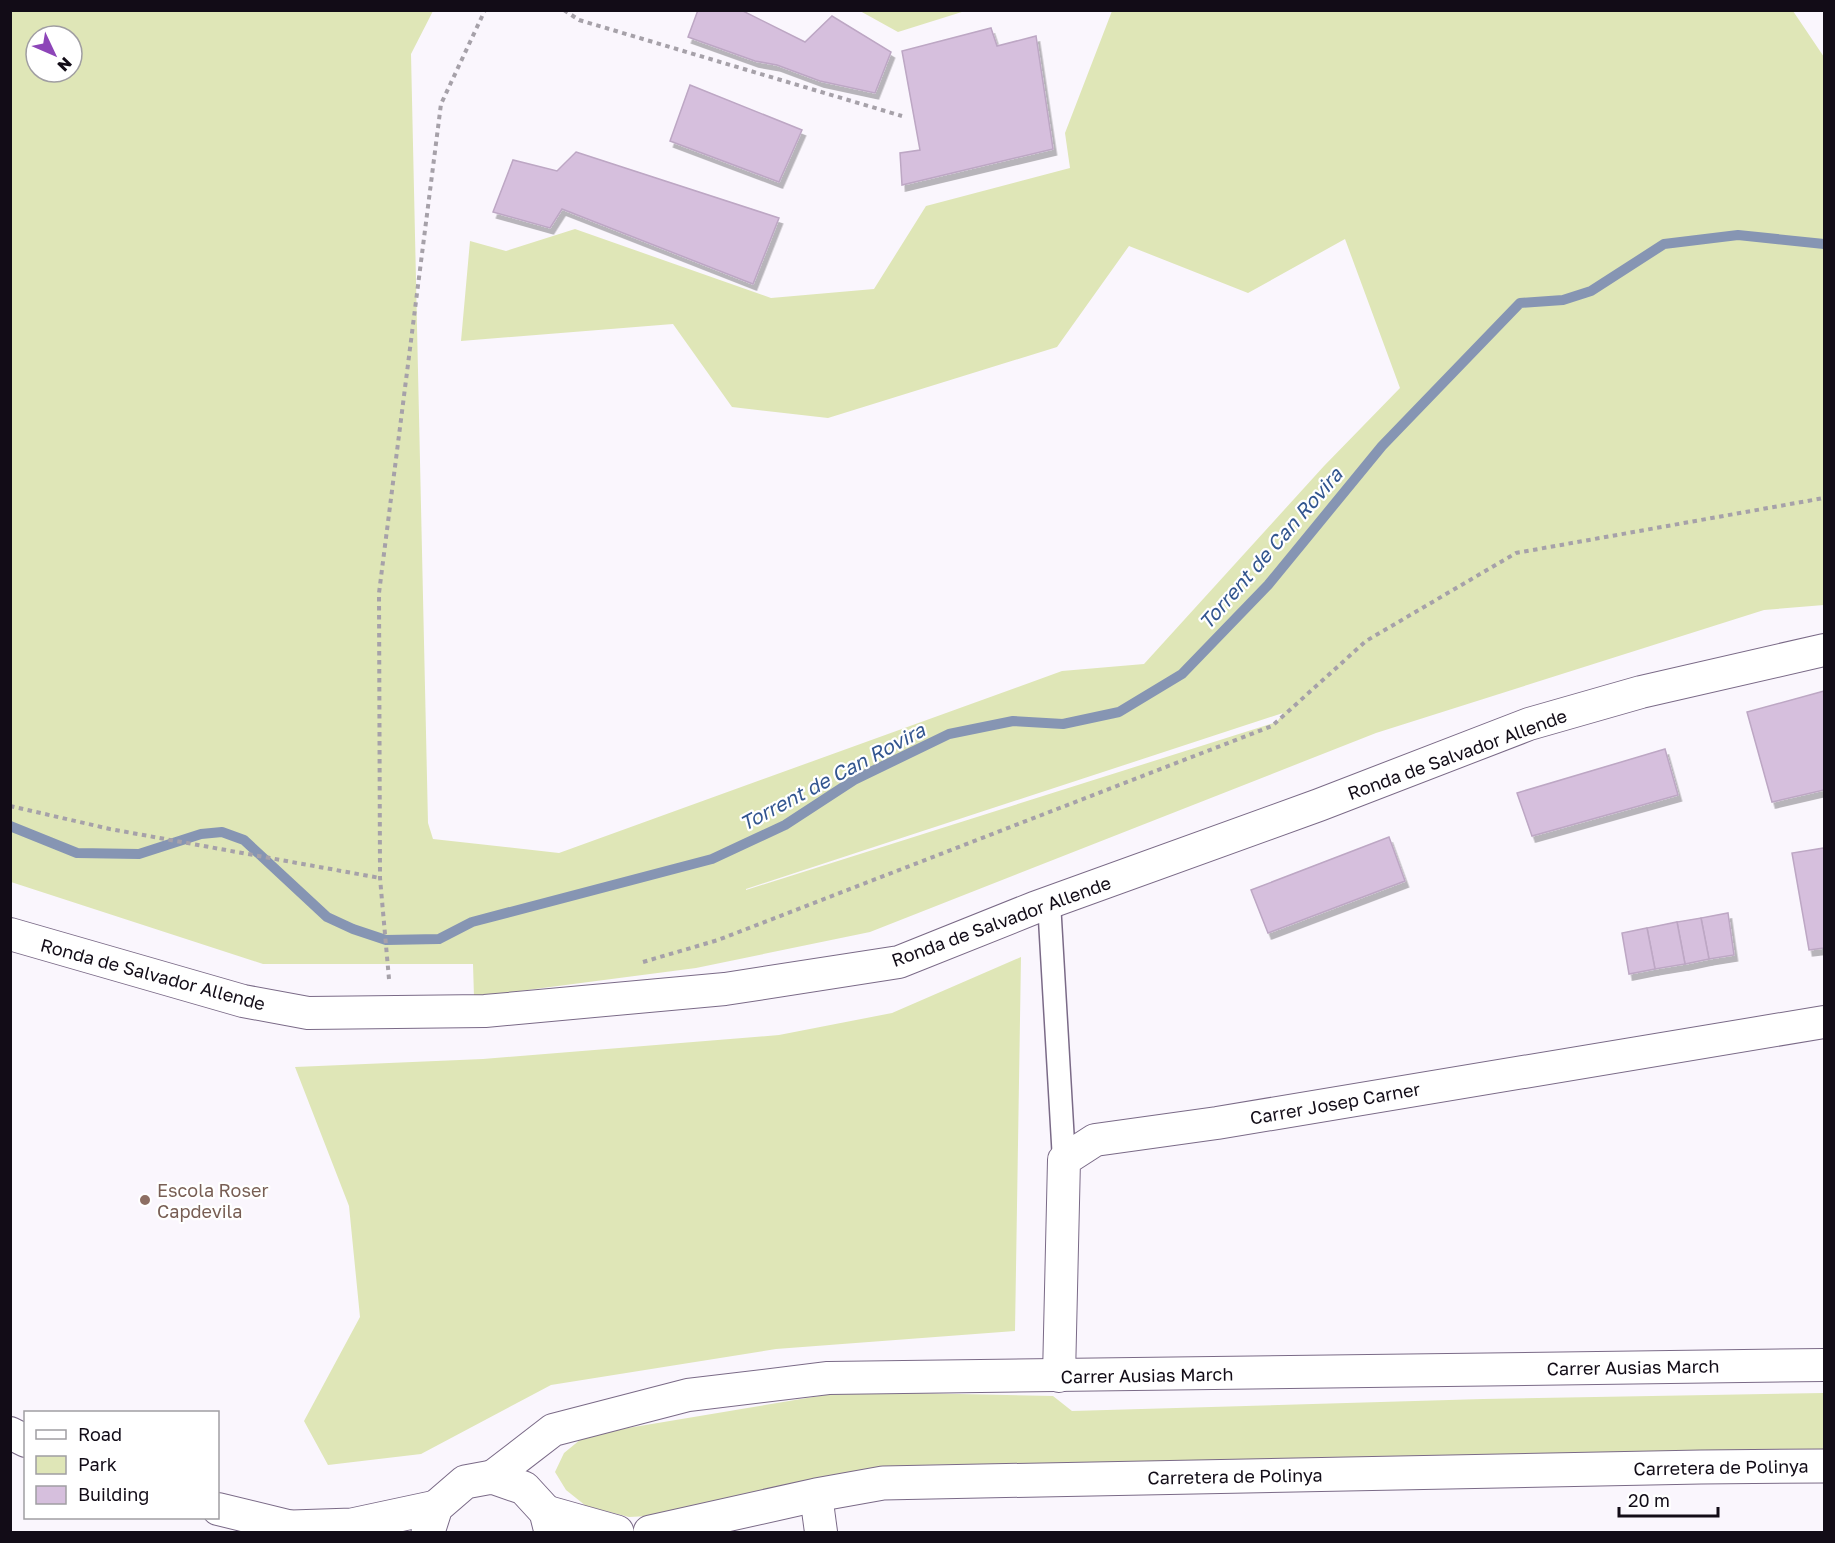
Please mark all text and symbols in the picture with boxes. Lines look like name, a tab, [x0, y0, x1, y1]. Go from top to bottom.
north arrow	[24, 24, 84, 84]
text: N	[53, 53, 76, 76]
water label: Torrent de Can Rovira	[1193, 462, 1347, 634]
street label: Ronda de Salvador Allende	[1344, 704, 1570, 804]
water label: Torrent de Can Rovira	[735, 717, 929, 835]
street label: Ronda de Salvador Allende	[888, 871, 1114, 971]
street label: Ronda de Salvador Allende	[38, 933, 268, 1015]
street label: Carrer Josep Carner	[1248, 1077, 1422, 1129]
place label: Escola Roser Capdevila	[157, 1179, 268, 1222]
marker: Escola Roser Capdevila	[138, 1193, 152, 1207]
street label: Carrer Ausias March	[1546, 1354, 1720, 1380]
street label: Carrer Ausias March	[1060, 1362, 1234, 1388]
legend	[24, 1411, 219, 1519]
text: Road	[78, 1423, 122, 1445]
text: Park	[78, 1453, 117, 1475]
street label: Carretera de Polinya	[1633, 1454, 1809, 1480]
street label: Carretera de Polinya	[1147, 1463, 1323, 1489]
scale bar	[1619, 1480, 1718, 1518]
text: Building	[78, 1483, 149, 1505]
text: 20 m	[1628, 1489, 1670, 1511]

